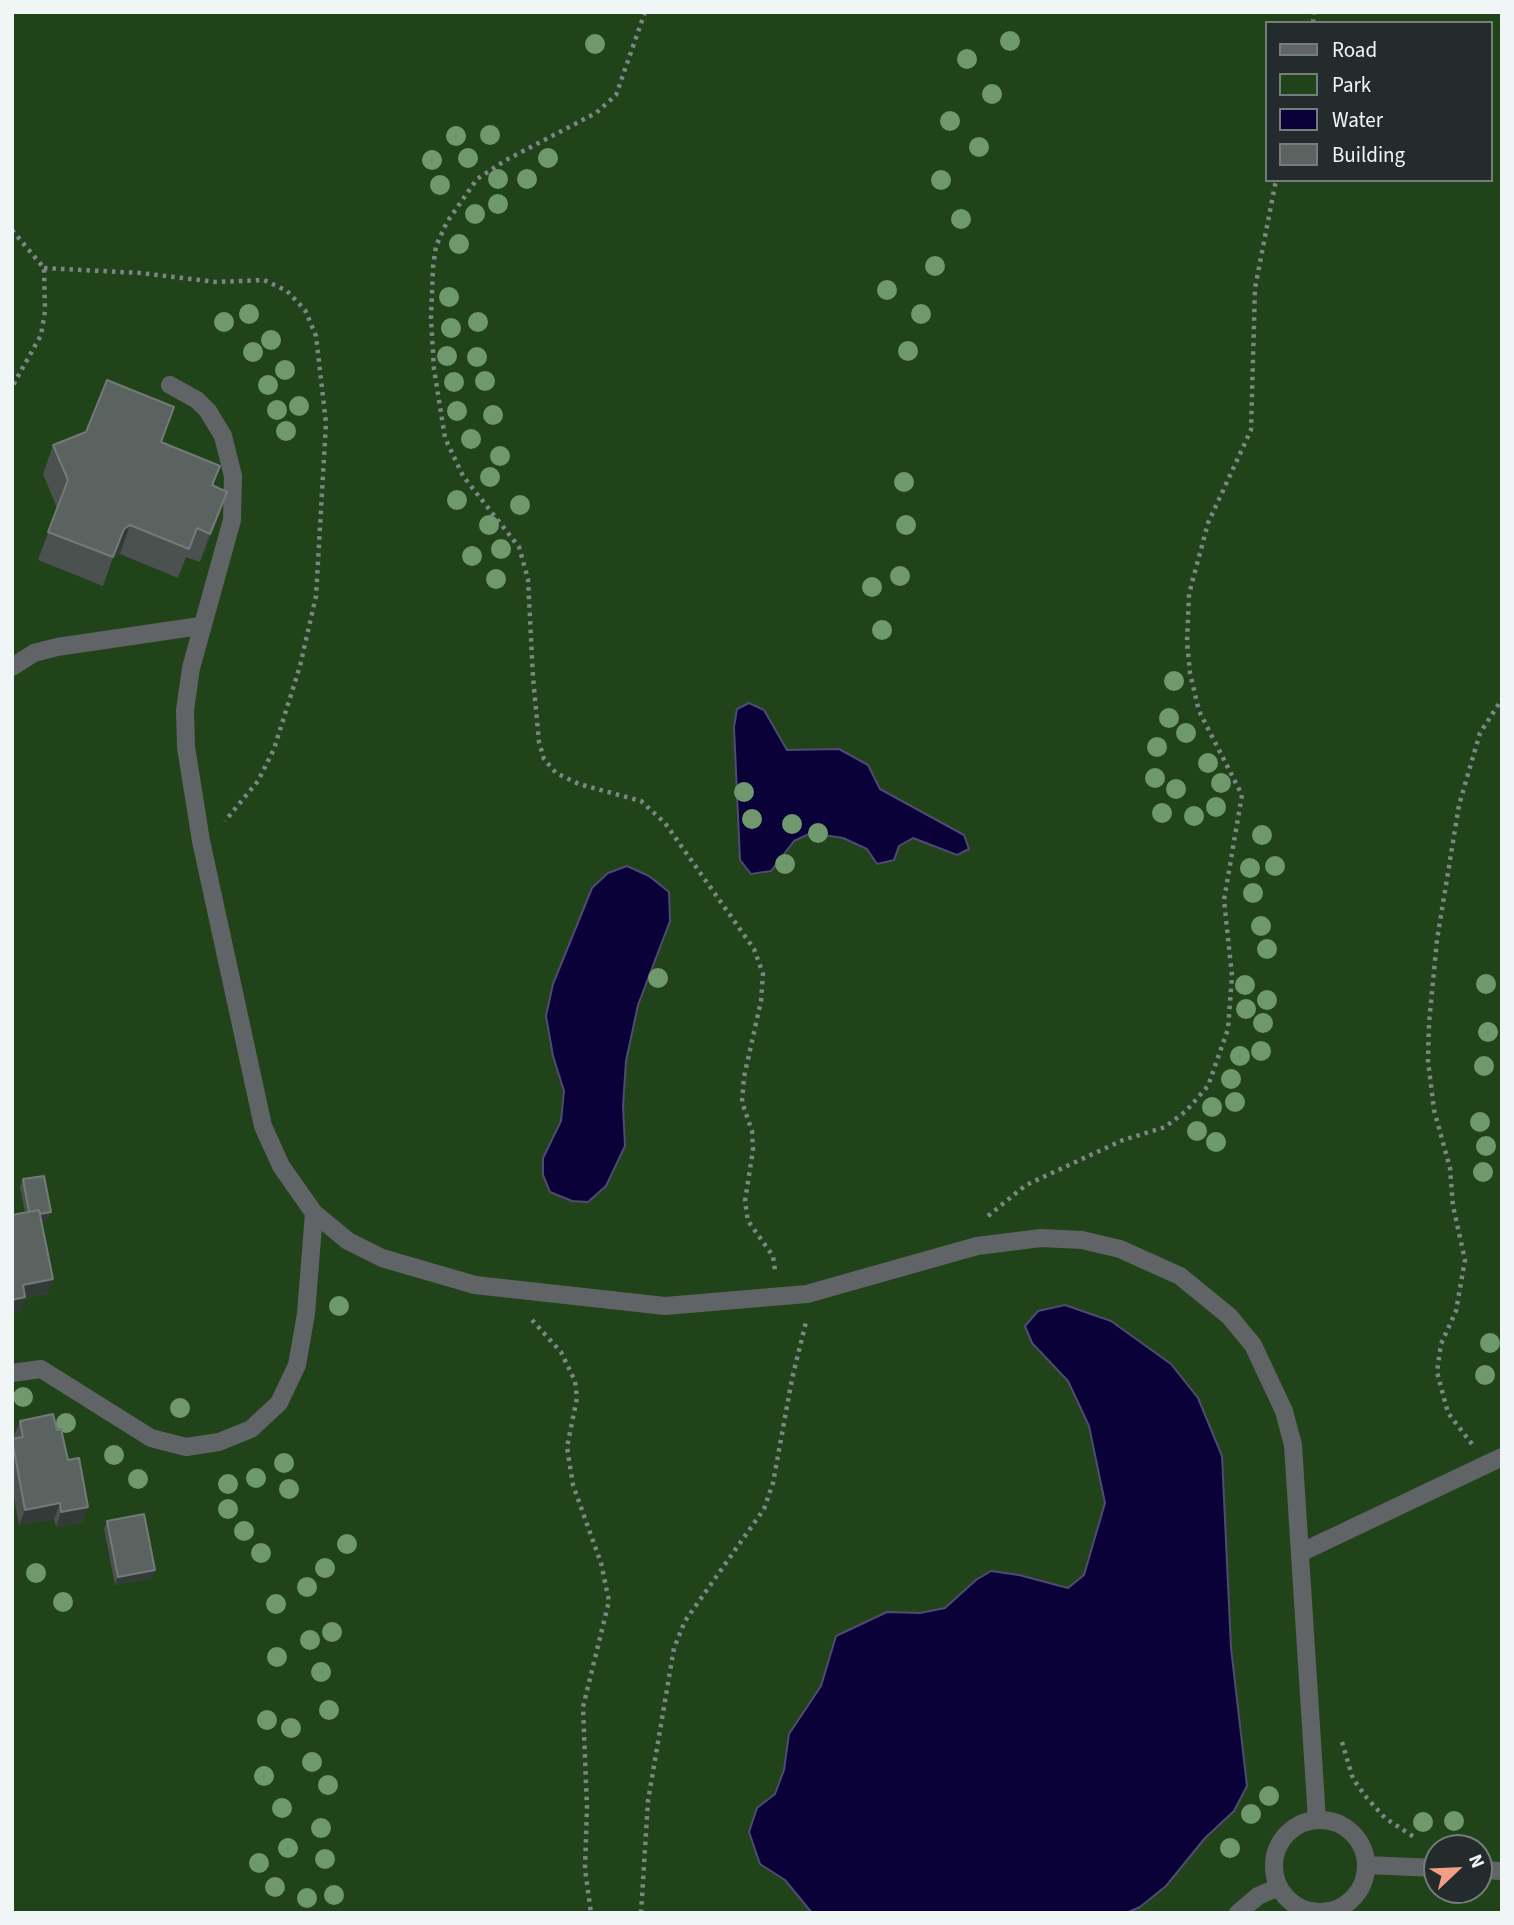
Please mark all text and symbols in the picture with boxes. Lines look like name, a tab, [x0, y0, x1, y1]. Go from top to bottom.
legend	[1266, 21, 1493, 182]
text: Road	[1332, 35, 1377, 65]
text: Park	[1332, 70, 1371, 100]
text: Water	[1332, 105, 1383, 135]
text: Building	[1332, 140, 1405, 170]
north arrow	[1423, 1834, 1493, 1904]
text: N	[1461, 1850, 1491, 1872]

